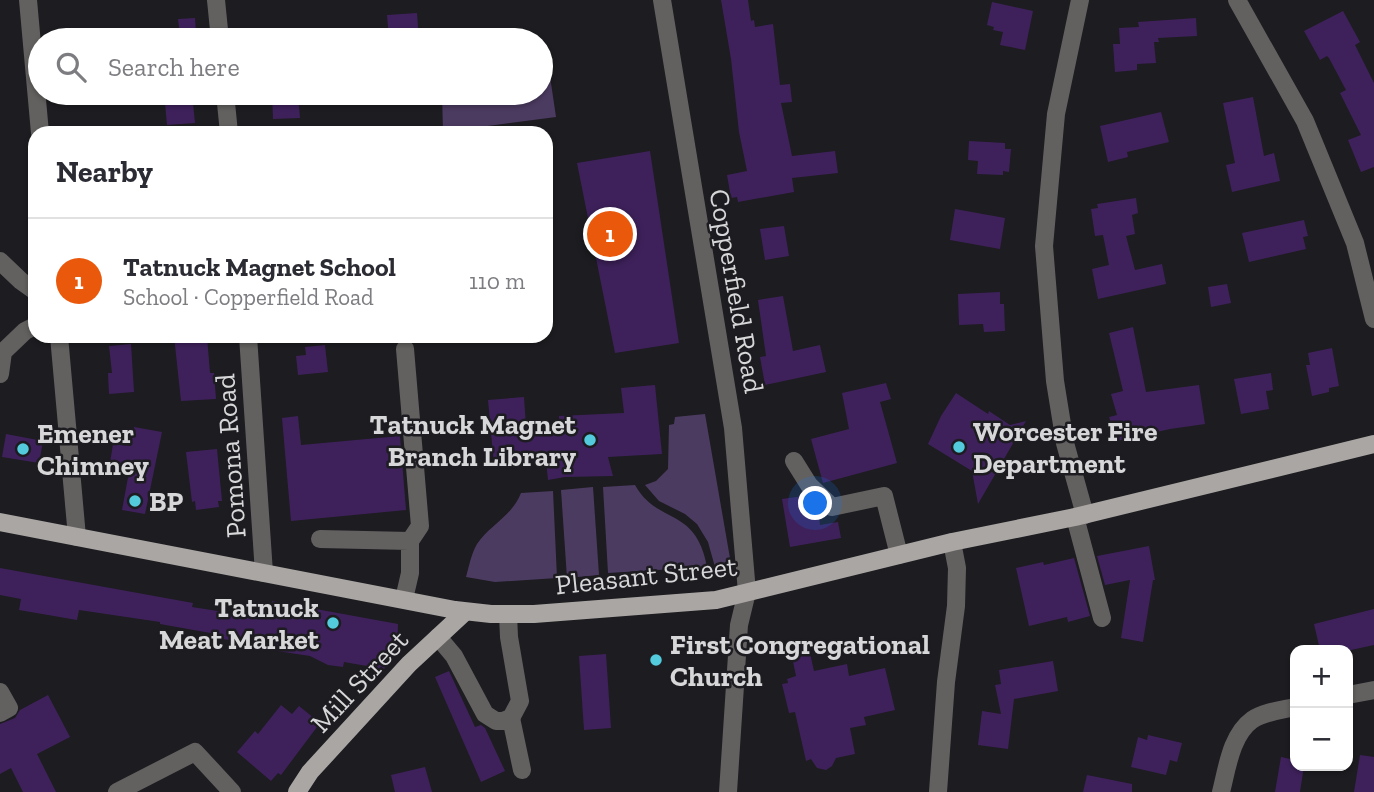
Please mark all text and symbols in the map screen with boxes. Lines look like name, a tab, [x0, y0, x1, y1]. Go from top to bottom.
search box	[28, 28, 553, 105]
icon: search	[52, 48, 90, 86]
text: Search here	[108, 51, 240, 83]
text: Nearby	[56, 154, 153, 190]
street label: Copperfield Road	[702, 186, 771, 396]
pin: 1	[587, 208, 633, 260]
text: Tatnuck Magnet School	[123, 251, 396, 283]
text: 1	[74, 267, 84, 295]
text: 110 m	[469, 267, 525, 295]
text: School · Copperfield Road	[123, 283, 374, 311]
street label: Pomona Road	[208, 373, 253, 539]
place label: Tatnuck Magnet Branch Library	[370, 408, 577, 473]
place label: Worcester Fire Department	[973, 415, 1158, 480]
place label: Emener Chimney	[37, 417, 149, 482]
marker: Tatnuck Magnet Branch Library	[582, 432, 598, 448]
marker: Worcester Fire Department	[951, 439, 967, 455]
marker: Emener Chimney	[15, 441, 31, 457]
place label: BP	[149, 485, 183, 518]
your location	[798, 486, 832, 520]
marker: BP	[127, 493, 143, 509]
street label: Pleasant Street	[554, 549, 739, 601]
place label: Tatnuck Meat Market	[159, 591, 320, 656]
marker: Tatnuck Meat Market	[325, 615, 341, 631]
street label: Mill Street	[304, 623, 415, 739]
place label: First Congregational Church	[670, 628, 930, 693]
map controls	[1290, 645, 1353, 771]
button: +	[1290, 645, 1353, 708]
marker: First Congregational Church	[648, 652, 664, 668]
button: −	[1290, 708, 1353, 771]

